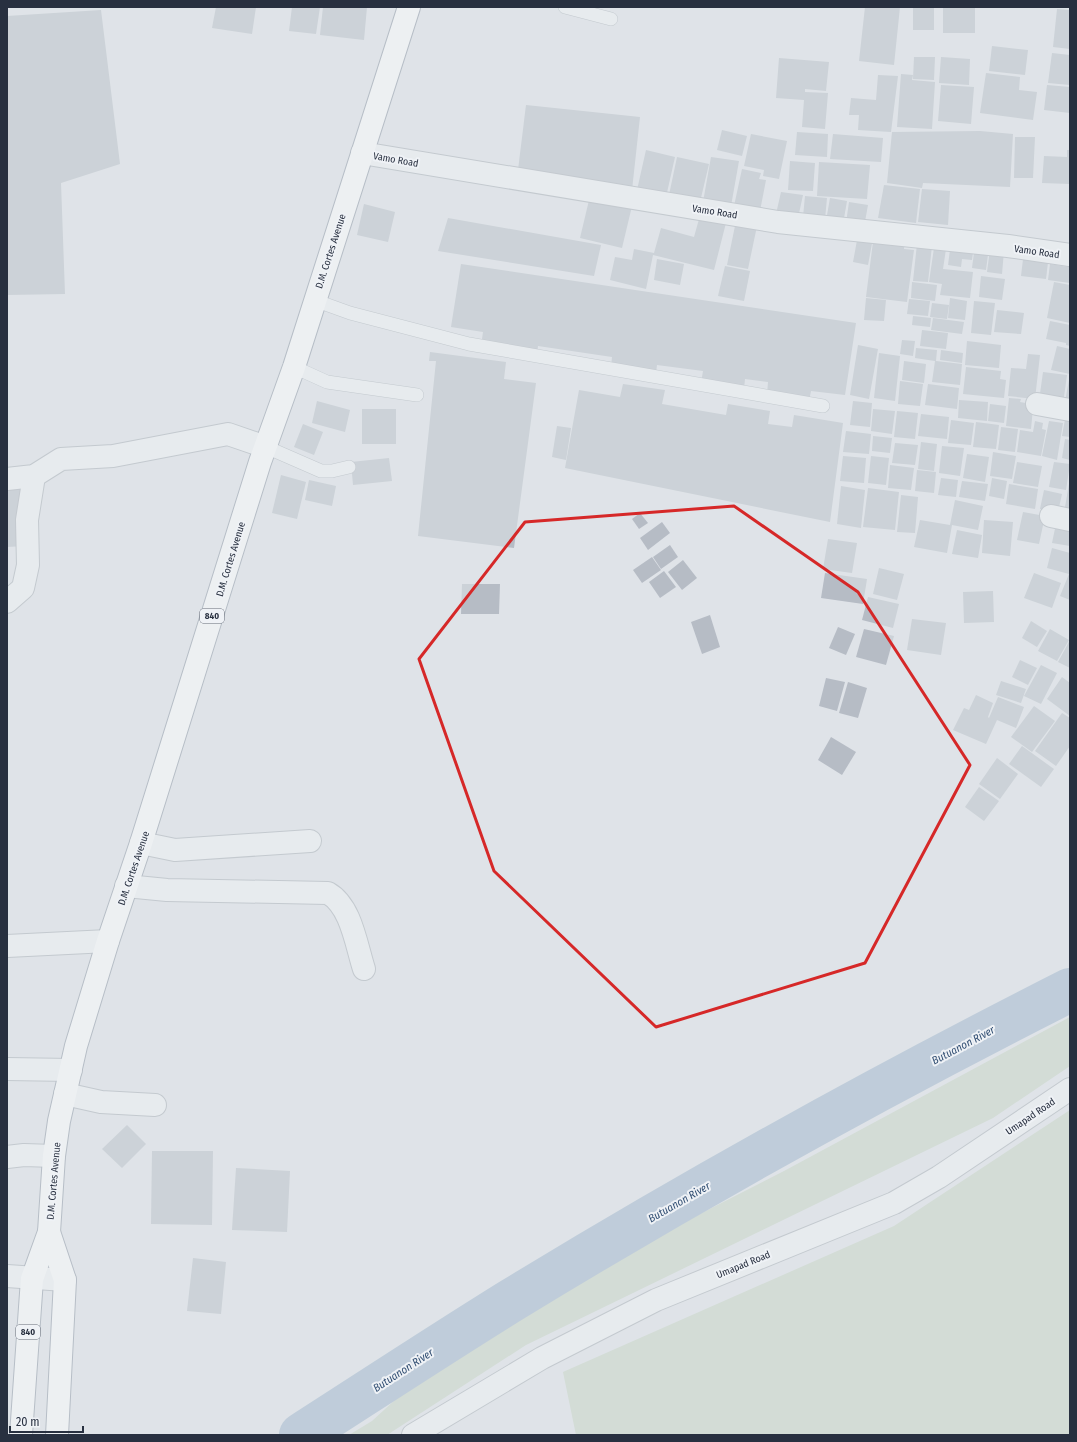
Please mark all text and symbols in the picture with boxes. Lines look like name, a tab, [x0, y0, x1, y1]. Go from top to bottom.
street label: Vamo Road	[372, 150, 419, 170]
street label: Vamo Road	[691, 202, 738, 221]
street label: D.M. Cortes Avenue	[313, 212, 349, 290]
street label: Vamo Road	[1013, 243, 1060, 261]
street label: D.M. Cortes Avenue	[214, 520, 248, 598]
road number: 840	[200, 609, 224, 623]
street label: D.M. Cortes Avenue	[116, 830, 152, 907]
water label: Butuanon River	[930, 1023, 998, 1067]
street label: Umapad Road	[1004, 1096, 1058, 1138]
street label: D.M. Cortes Avenue	[45, 1142, 63, 1220]
water label: Butuanon River	[646, 1179, 713, 1225]
street label: Umapad Road	[715, 1249, 772, 1281]
road number: 840	[16, 1325, 40, 1339]
water label: Butuanon River	[371, 1346, 437, 1395]
scale bar	[10, 1408, 83, 1434]
text: 20 m	[16, 1415, 40, 1429]

